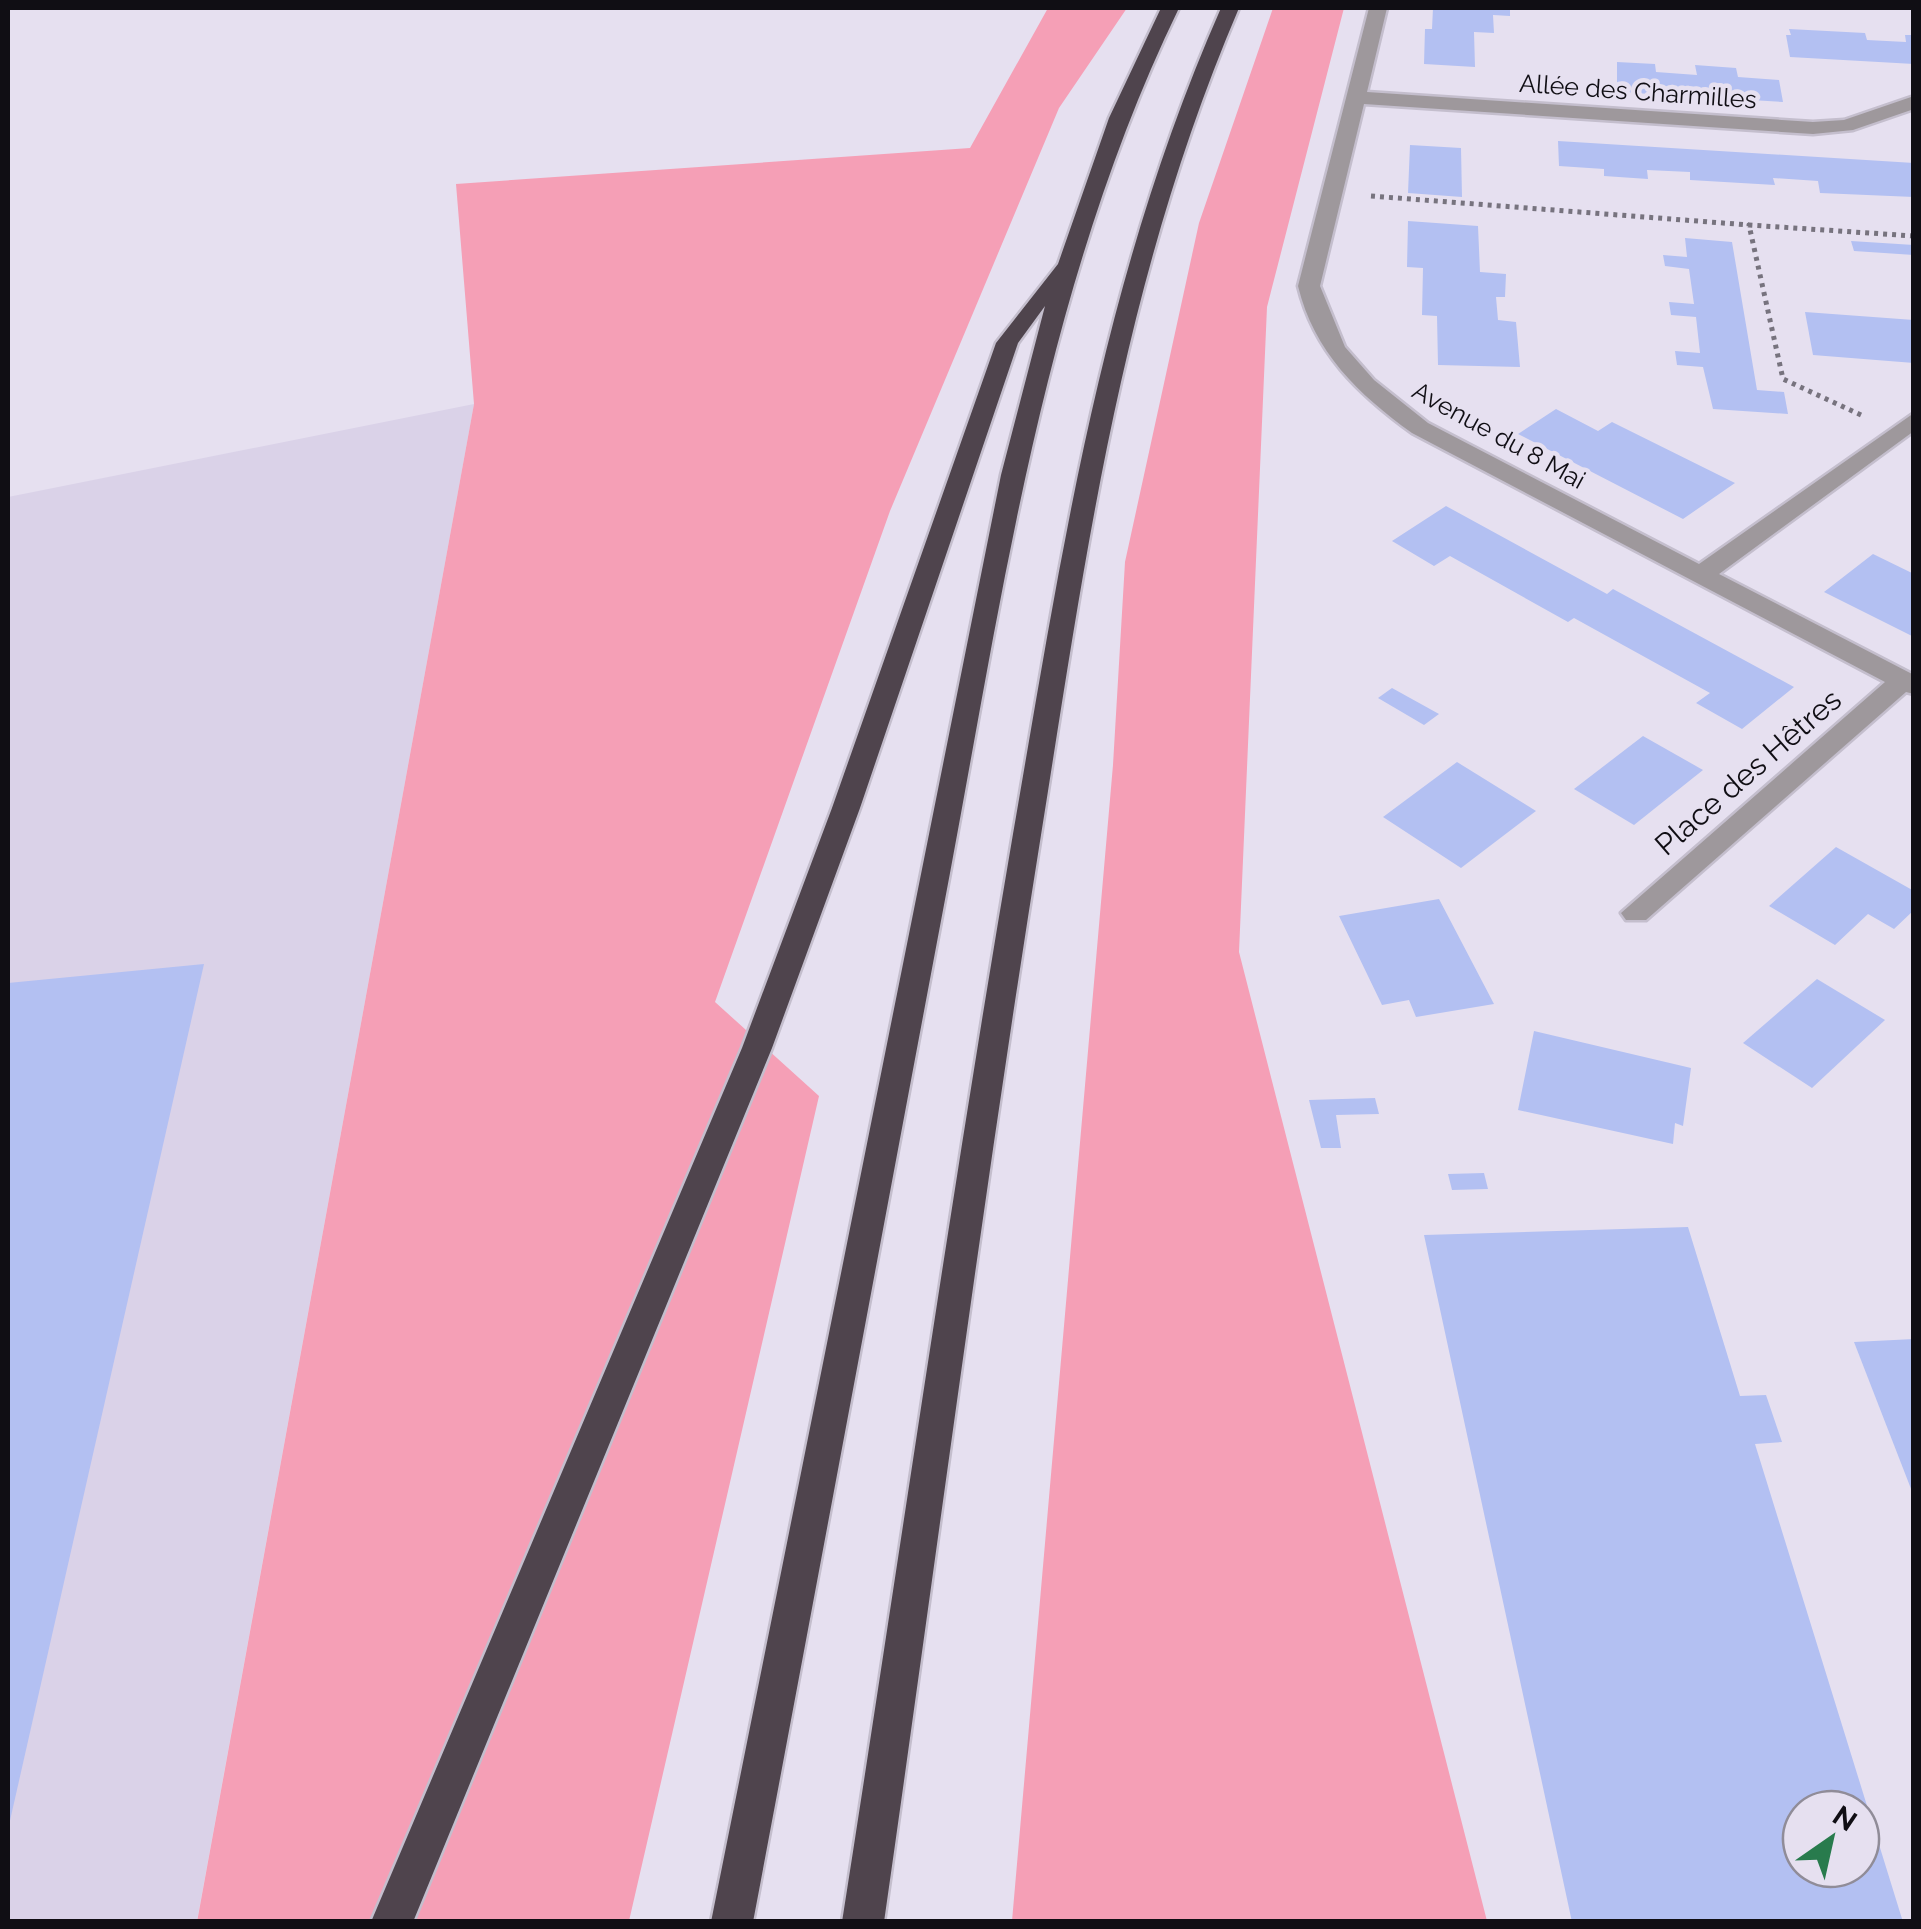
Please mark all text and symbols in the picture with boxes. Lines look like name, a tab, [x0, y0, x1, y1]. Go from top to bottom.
street label: Allée des Charmilles	[1518, 68, 1758, 114]
street label: Avenue du 8 Mai	[1407, 375, 1591, 495]
street label: Place des Hêtres	[1648, 682, 1848, 862]
north arrow	[1781, 1789, 1881, 1889]
text: N	[1827, 1799, 1863, 1838]

